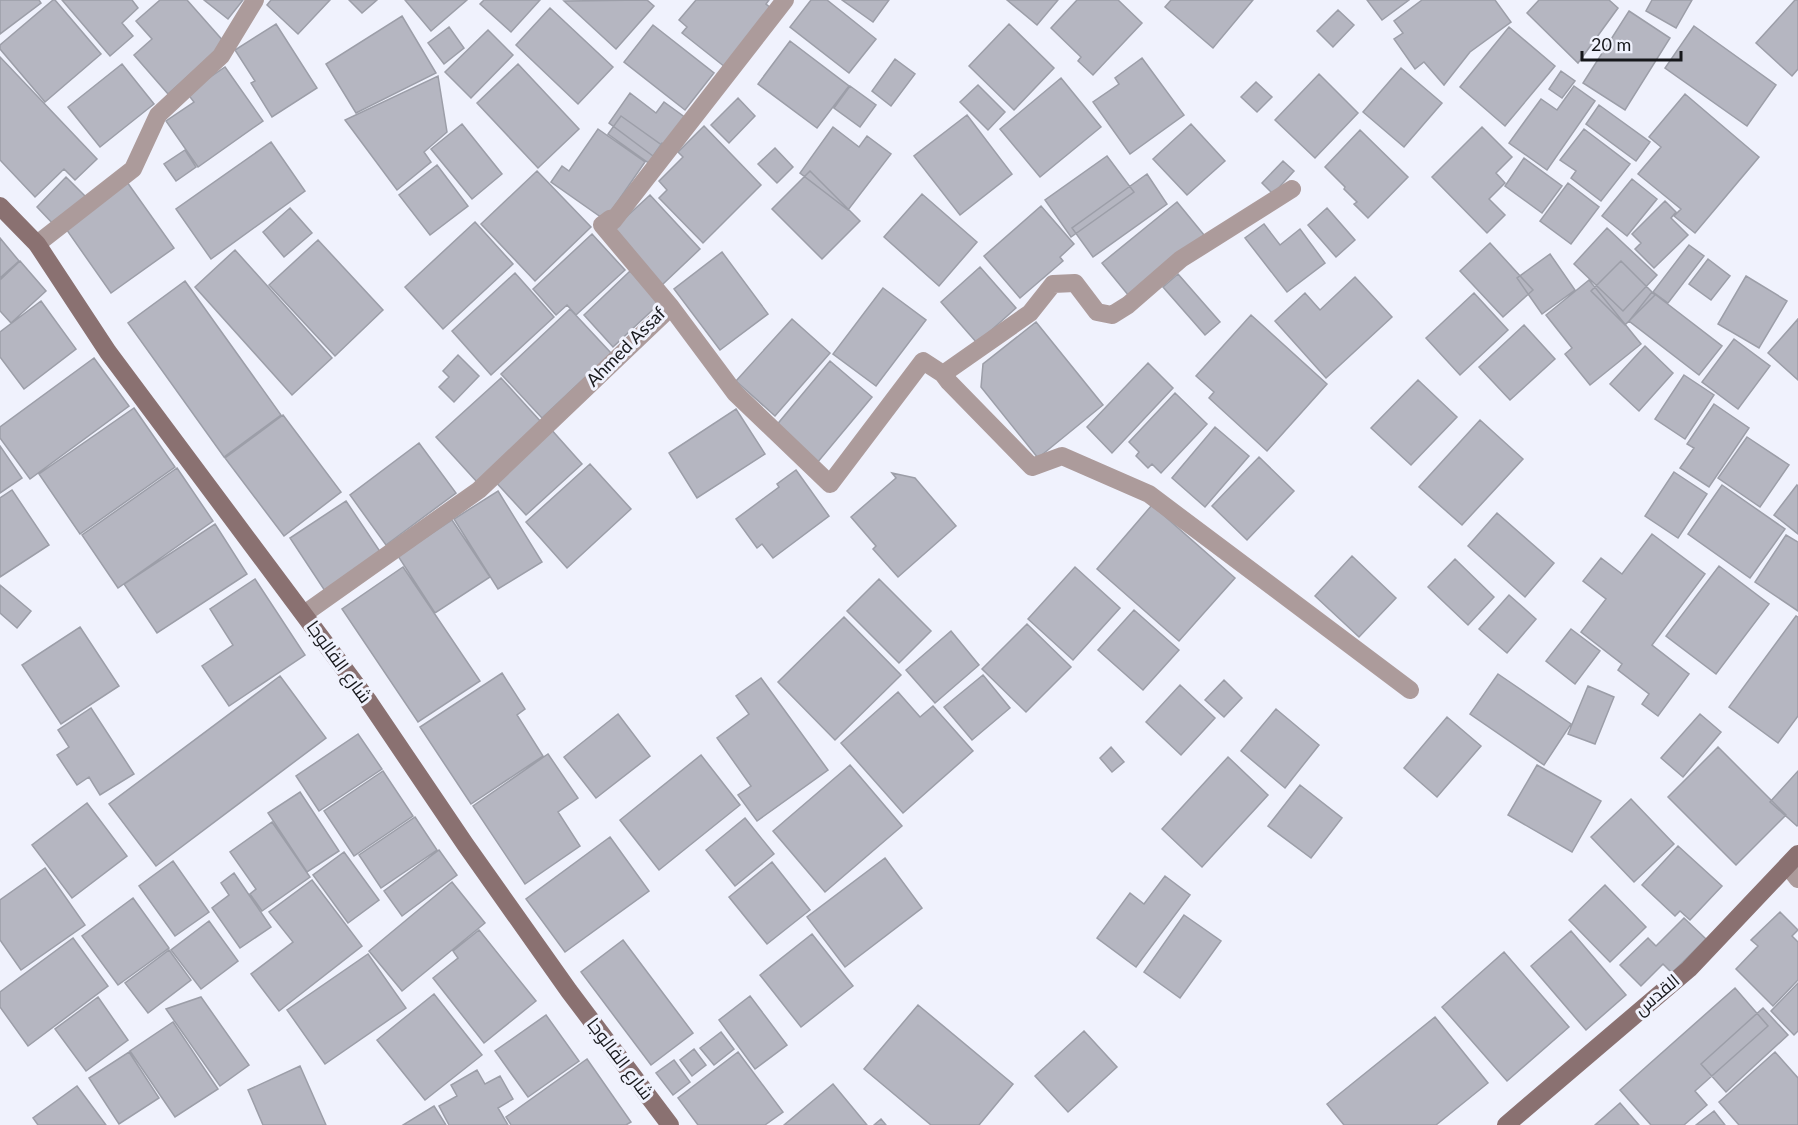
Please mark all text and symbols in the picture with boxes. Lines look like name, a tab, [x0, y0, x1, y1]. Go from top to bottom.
scale bar	[1582, 24, 1681, 62]
text: 20 m	[1591, 33, 1631, 55]
street label: Ahmed Assaf	[581, 301, 670, 391]
street label: شارع الفالوجا	[301, 616, 377, 708]
street label: القدس	[1629, 969, 1684, 1020]
street label: شارع الفالوجا	[581, 1013, 659, 1105]

